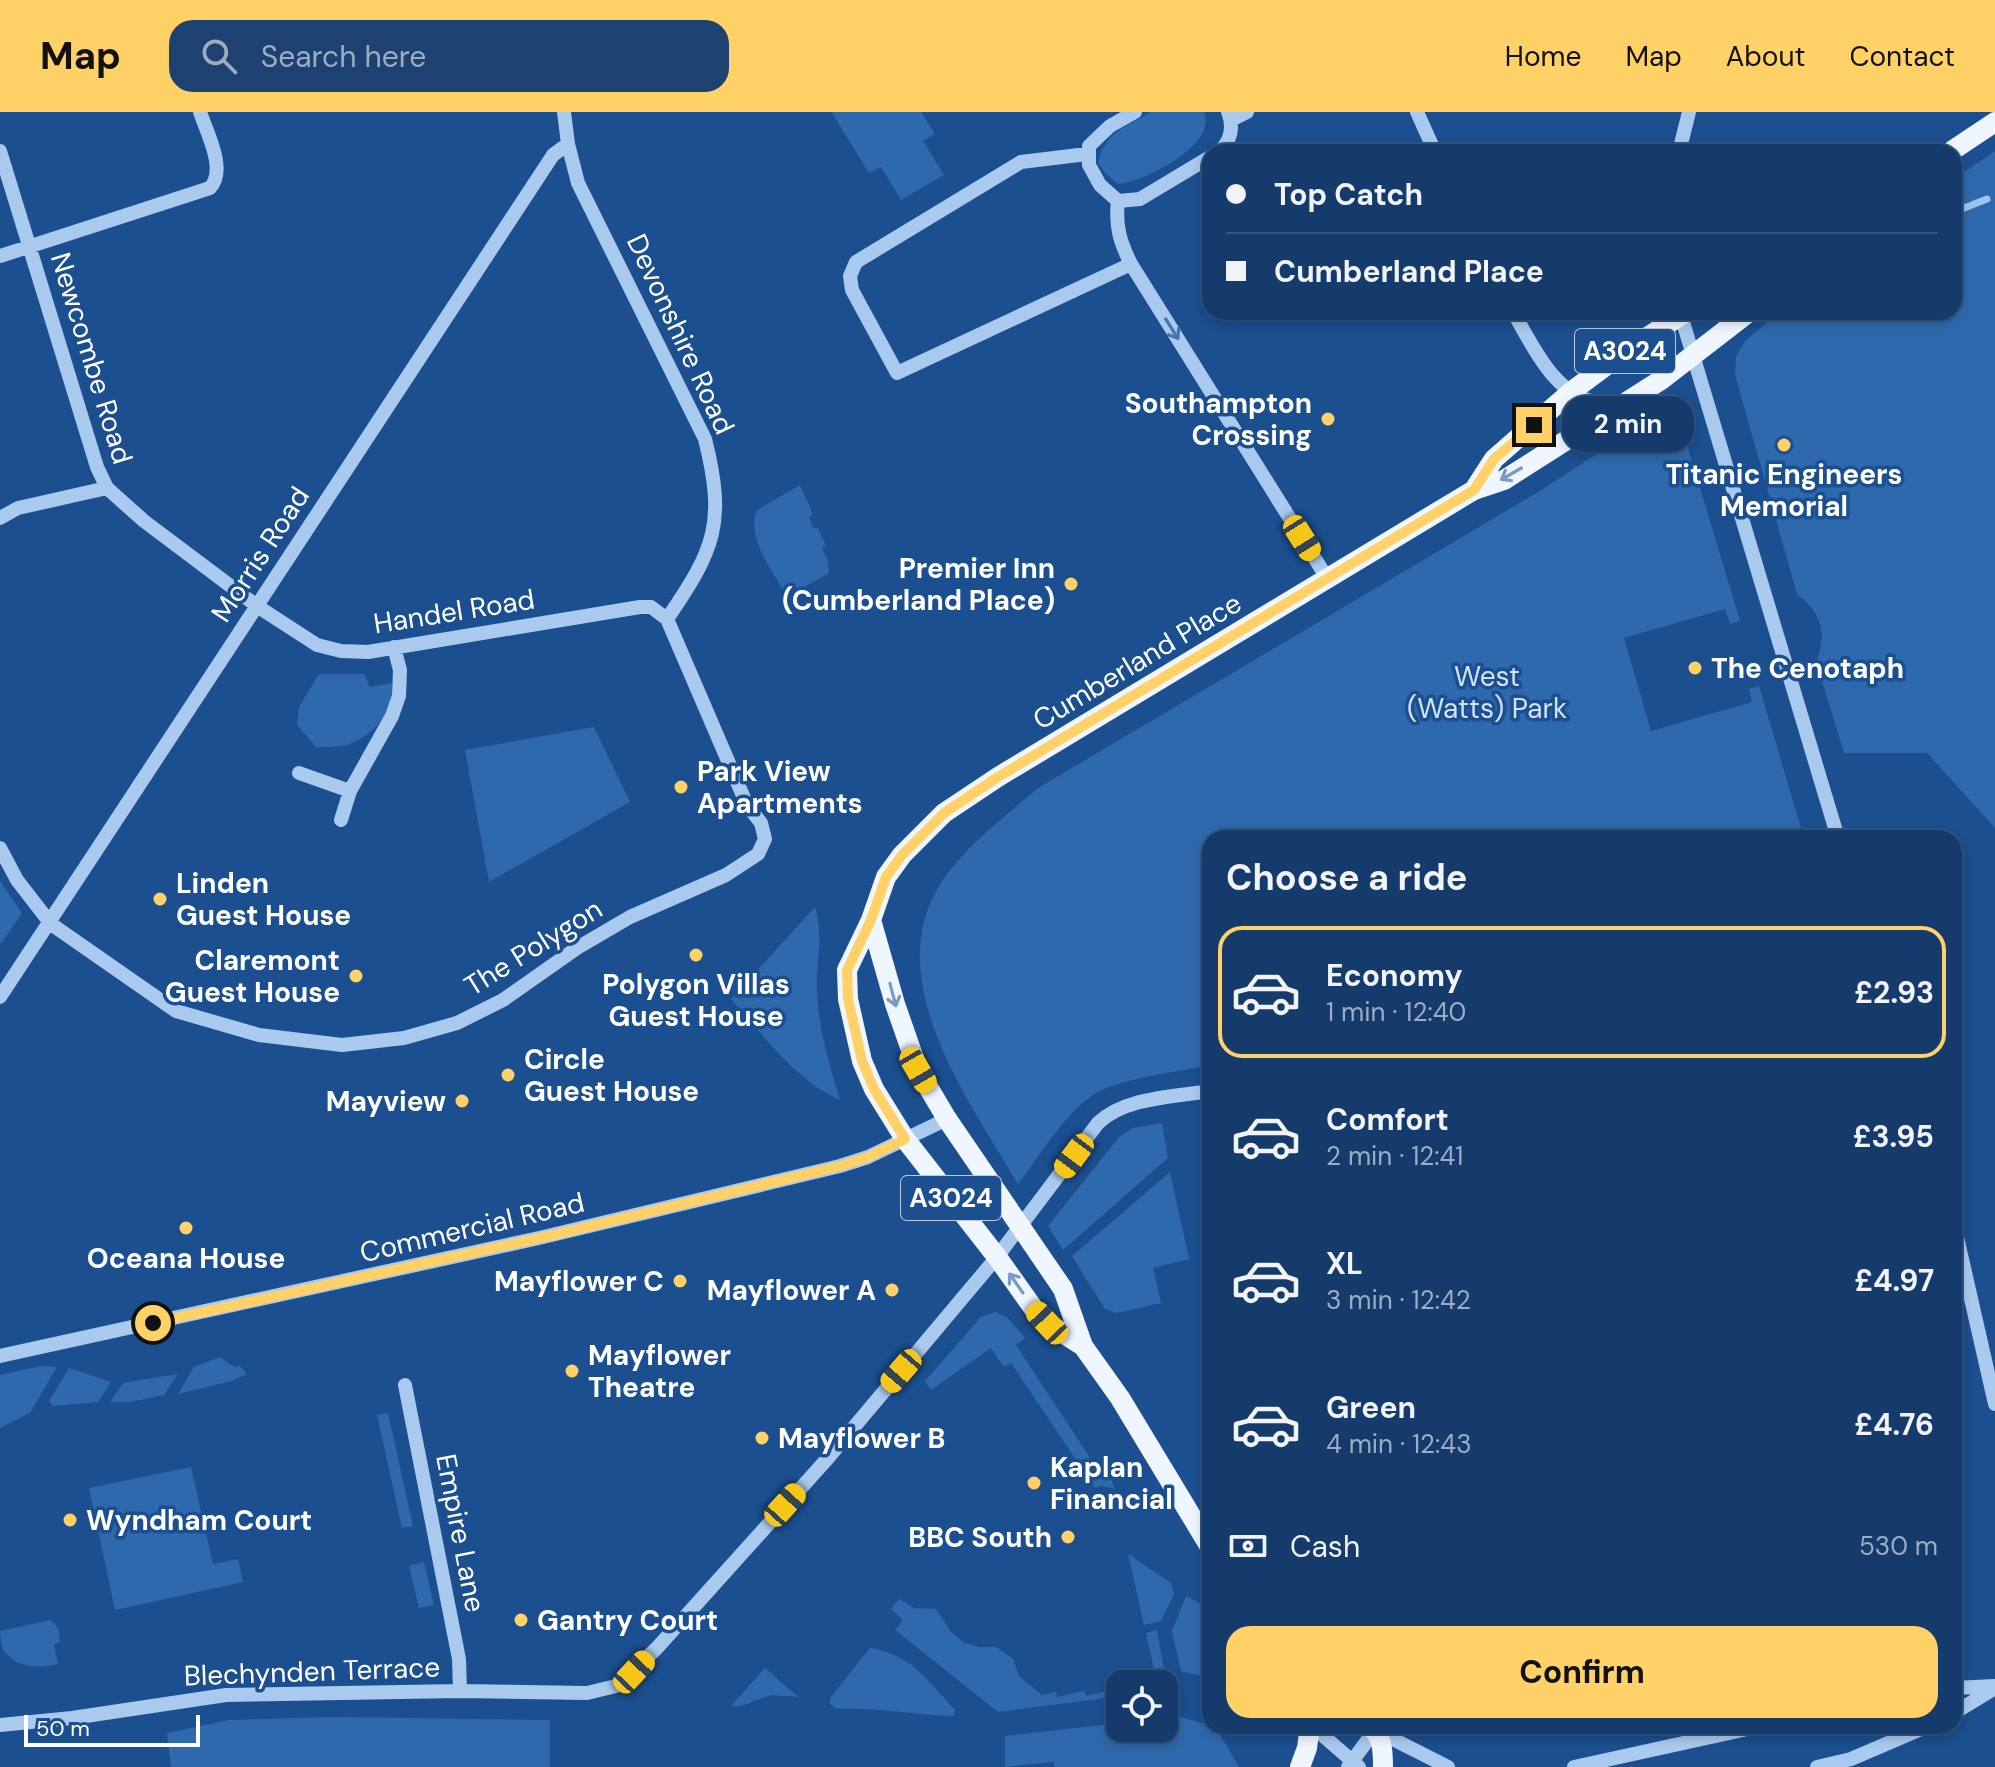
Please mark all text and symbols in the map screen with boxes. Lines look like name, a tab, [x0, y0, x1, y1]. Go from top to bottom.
search box	[169, 20, 729, 92]
text: Map	[40, 31, 121, 81]
icon: search	[197, 34, 241, 78]
text: Search here	[261, 37, 426, 76]
text: Home	[1505, 38, 1581, 75]
text: Map	[1625, 38, 1682, 75]
text: About	[1726, 38, 1805, 75]
text: Contact	[1849, 38, 1955, 75]
text: Top Catch	[1274, 175, 1423, 214]
street label: Devonshire Road	[618, 228, 743, 440]
street label: Newcombe Road	[42, 248, 141, 468]
text: Cumberland Place	[1274, 252, 1544, 291]
one-way arrow	[1165, 317, 1181, 340]
road number: A3024	[1575, 329, 1675, 373]
place label: Southampton Crossing	[1125, 385, 1312, 454]
callout: 2 min	[1562, 397, 1694, 453]
route end	[1516, 407, 1552, 443]
text: 2 min	[1594, 407, 1662, 441]
marker: Southampton Crossing	[1319, 410, 1337, 428]
marker: Titanic Engineers Memorial	[1775, 436, 1793, 454]
place label: Titanic Engineers Memorial	[1666, 456, 1902, 525]
one-way arrow	[1500, 466, 1523, 482]
street label: Morris Road	[203, 480, 318, 629]
car	[1279, 511, 1325, 565]
place label: Premier Inn (Cumberland Place)	[782, 550, 1055, 619]
marker: Premier Inn (Cumberland Place)	[1062, 575, 1080, 593]
street label: Handel Road	[371, 580, 537, 642]
street label: Cumberland Place	[1026, 585, 1248, 738]
place label: The Cenotaph	[1711, 650, 1904, 687]
park label: West (Watts) Park	[1407, 658, 1567, 727]
marker: The Cenotaph	[1686, 659, 1704, 677]
place label: Park View Apartments	[697, 753, 863, 822]
marker: Park View Apartments	[672, 778, 690, 796]
text: Choose a ride	[1226, 854, 1467, 901]
place label: Linden Guest House	[176, 865, 351, 934]
marker: Linden Guest House	[151, 890, 169, 908]
street label: The Polygon	[457, 890, 609, 1004]
place label: Claremont Guest House	[165, 942, 340, 1011]
marker: Polygon Villas Guest House	[687, 946, 705, 964]
icon: car	[1230, 956, 1302, 1028]
text: Economy	[1326, 956, 1463, 995]
place label: Polygon Villas Guest House	[602, 966, 790, 1035]
marker: Claremont Guest House	[347, 967, 365, 985]
text: £2.93	[1854, 973, 1934, 1012]
one-way arrow	[886, 982, 901, 1007]
text: 1 min · 12:40	[1326, 995, 1466, 1029]
place label: Circle Guest House	[524, 1041, 699, 1110]
car	[896, 1043, 940, 1097]
marker: Circle Guest House	[499, 1066, 517, 1084]
place label: Mayview	[326, 1083, 446, 1120]
marker: Mayview	[453, 1092, 471, 1110]
icon: car	[1230, 1100, 1302, 1172]
text: Comfort	[1326, 1100, 1449, 1139]
text: £3.95	[1853, 1117, 1934, 1156]
car	[1050, 1130, 1098, 1182]
text: 2 min · 12:41	[1326, 1139, 1463, 1173]
road number: A3024	[901, 1176, 1001, 1220]
street label: Commercial Road	[356, 1184, 588, 1271]
marker: Oceana House	[177, 1219, 195, 1237]
place label: Oceana House	[87, 1240, 285, 1277]
icon: car	[1230, 1244, 1302, 1316]
text: XL	[1326, 1244, 1363, 1283]
text: £4.97	[1854, 1261, 1934, 1300]
place label: Mayflower C	[494, 1263, 664, 1300]
marker: Mayflower C	[671, 1272, 689, 1290]
place label: Mayflower A	[707, 1272, 876, 1309]
one-way arrow	[1008, 1273, 1024, 1295]
marker: Mayflower A	[883, 1281, 901, 1299]
text: 3 min · 12:42	[1326, 1283, 1471, 1317]
car	[1022, 1297, 1072, 1349]
route start	[135, 1305, 171, 1341]
place label: Mayflower Theatre	[588, 1337, 731, 1406]
car	[876, 1345, 926, 1397]
marker: Mayflower Theatre	[563, 1362, 581, 1380]
icon: car	[1230, 1388, 1302, 1460]
text: Green	[1326, 1388, 1416, 1427]
text: £4.76	[1854, 1405, 1934, 1444]
place label: Mayflower B	[778, 1420, 945, 1457]
text: 4 min · 12:43	[1326, 1427, 1472, 1461]
marker: Mayflower B	[753, 1429, 771, 1447]
place label: Kaplan Financial	[1050, 1449, 1173, 1518]
street label: Empire Lane	[427, 1451, 494, 1615]
marker: Kaplan Financial	[1025, 1474, 1043, 1492]
car	[760, 1479, 810, 1531]
place label: Wyndham Court	[86, 1502, 312, 1539]
marker: Wyndham Court	[61, 1511, 79, 1529]
place label: BBC South	[908, 1519, 1052, 1556]
icon: cash	[1226, 1524, 1270, 1568]
text: Cash	[1290, 1527, 1360, 1566]
marker: BBC South	[1059, 1528, 1077, 1546]
text: 530 m	[1859, 1529, 1938, 1563]
place label: Gantry Court	[537, 1602, 718, 1639]
marker: Gantry Court	[512, 1611, 530, 1629]
button: Confirm	[1226, 1626, 1938, 1718]
car	[609, 1646, 659, 1698]
street label: Blechynden Terrace	[183, 1649, 441, 1694]
map controls	[1106, 1670, 1178, 1742]
button: locate	[1106, 1670, 1178, 1742]
scale bar	[24, 1711, 200, 1747]
text: 50 m	[36, 1714, 90, 1743]

